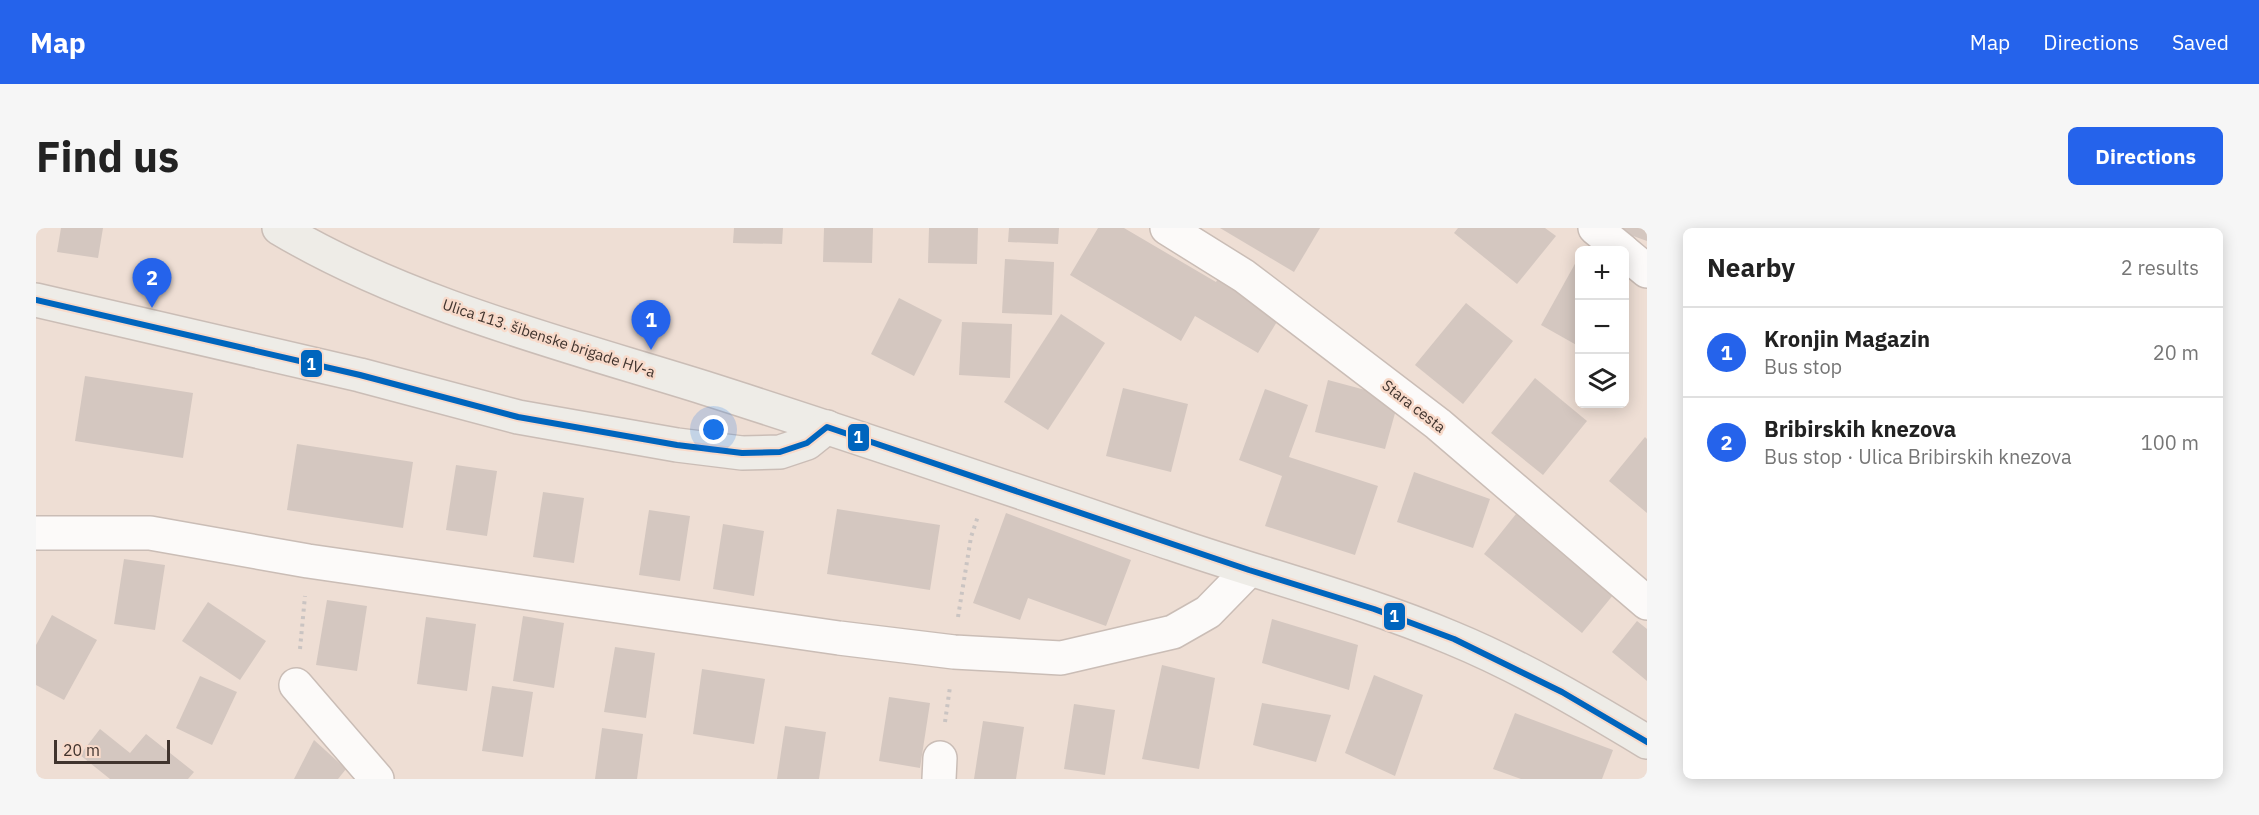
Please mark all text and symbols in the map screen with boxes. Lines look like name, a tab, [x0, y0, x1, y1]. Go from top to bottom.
text: Map	[30, 24, 86, 61]
text: Map	[1970, 28, 2010, 56]
text: Directions	[2043, 28, 2139, 56]
text: Saved	[2172, 28, 2229, 56]
button: Directions	[2068, 127, 2223, 185]
text: Find us	[36, 129, 179, 184]
map controls	[1575, 246, 1629, 408]
button: +	[1575, 246, 1629, 300]
text: Nearby	[1707, 250, 1795, 284]
text: 2 results	[2121, 254, 2199, 281]
pin: 2	[132, 259, 172, 308]
street label: Ulica 113. šibenske brigade HV-a	[440, 295, 658, 381]
pin: 1	[632, 300, 670, 350]
button: −	[1575, 300, 1629, 354]
text: Kronjin Magazin	[1764, 324, 1930, 353]
text: 1	[1721, 339, 1733, 366]
text: 20 m	[2153, 339, 2199, 366]
line badge: 1	[300, 349, 323, 378]
text: Bus stop	[1764, 353, 1842, 380]
text: 1	[306, 354, 316, 374]
button: layers	[1575, 354, 1629, 408]
street label: Stara cesta	[1379, 375, 1449, 437]
text: Bribirskih knezova	[1764, 414, 1956, 443]
your location	[699, 415, 728, 444]
line badge: 1	[847, 423, 870, 452]
text: 1	[853, 427, 863, 447]
text: 2	[1721, 429, 1733, 456]
text: 100 m	[2141, 429, 2199, 456]
text: Bus stop · Ulica Bribirskih knezova	[1764, 443, 2072, 470]
line badge: 1	[1383, 602, 1406, 631]
text: 1	[1389, 606, 1399, 626]
scale bar	[54, 737, 170, 764]
text: 20 m	[63, 740, 100, 760]

